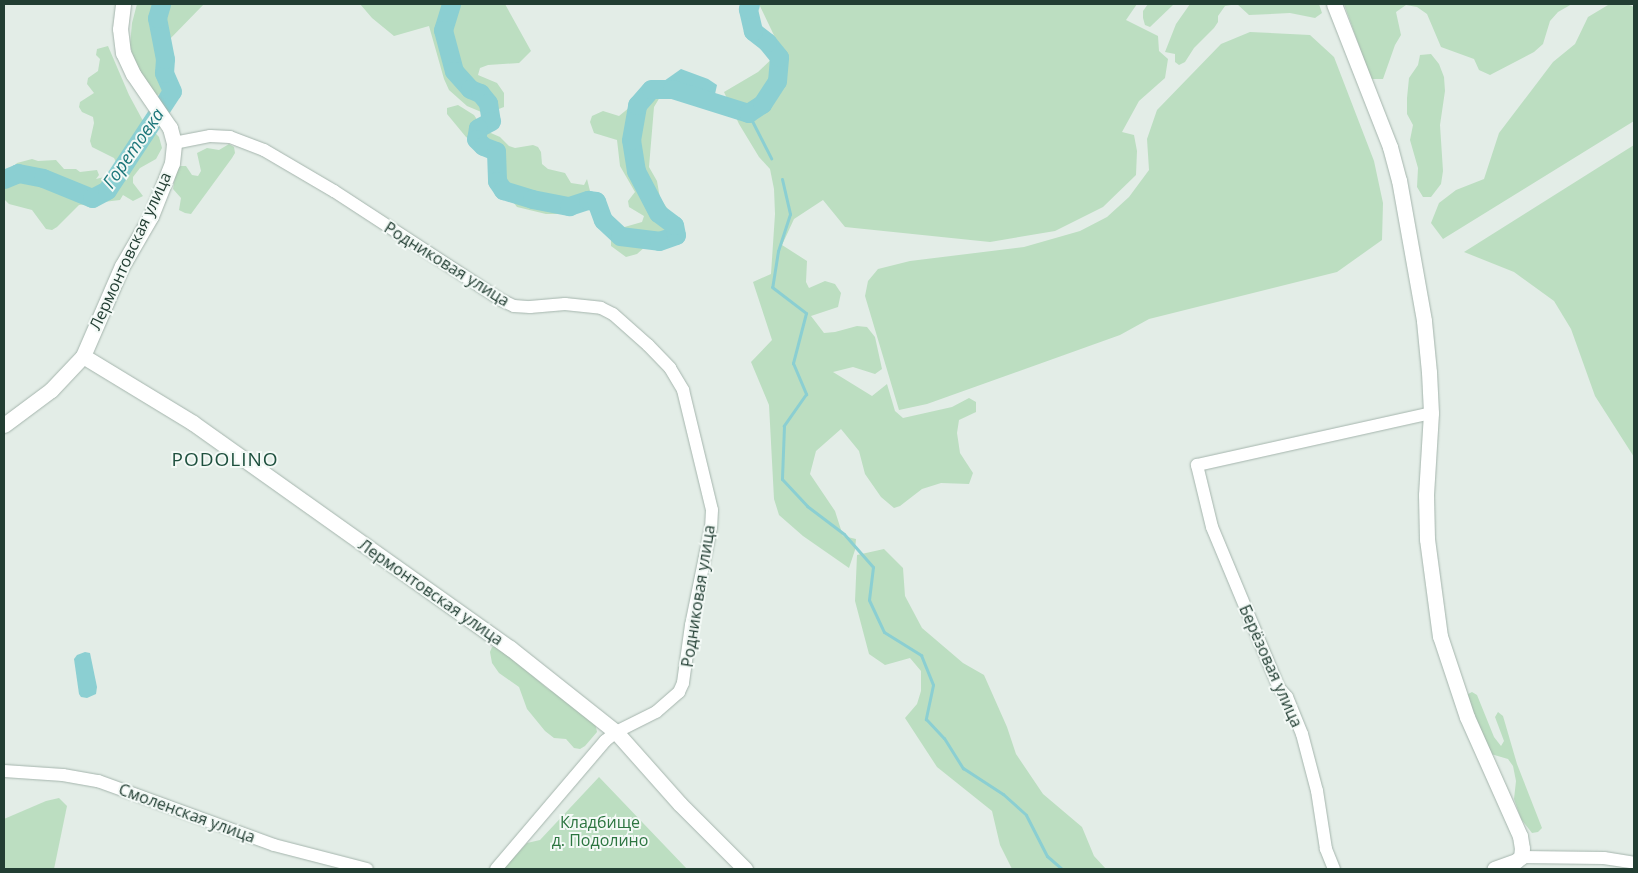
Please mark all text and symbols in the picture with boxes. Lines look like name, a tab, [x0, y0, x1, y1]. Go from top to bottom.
water label: Горетовка	[98, 104, 168, 192]
street label: Лермонтовская улица	[85, 169, 175, 333]
street label: Родниковая улица	[381, 218, 513, 310]
district label: PODOLINO	[170, 449, 280, 471]
street label: Родниковая улица	[677, 523, 719, 669]
street label: Лермонтовская улица	[355, 535, 507, 649]
street label: Берёзовая улица	[1235, 602, 1307, 730]
street label: Смоленская улица	[116, 779, 258, 847]
park label: Кладбище д. Подолино	[552, 812, 648, 850]

